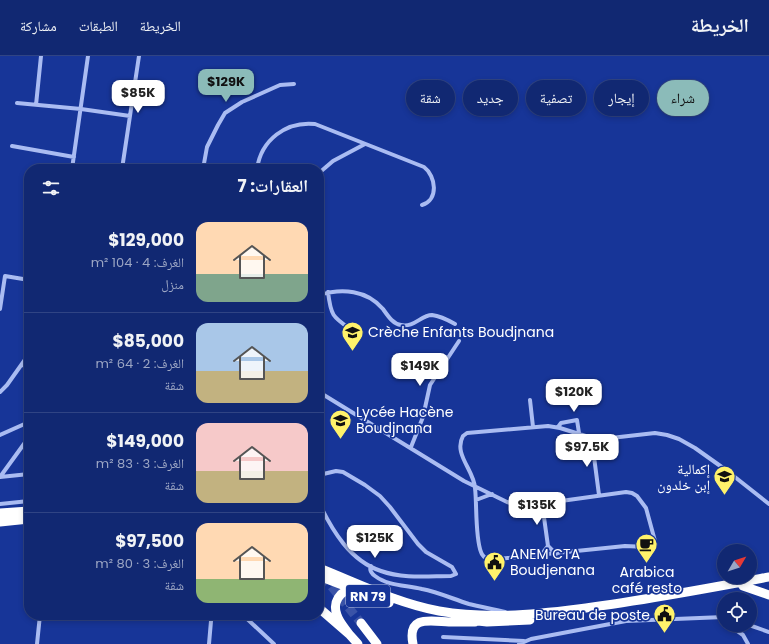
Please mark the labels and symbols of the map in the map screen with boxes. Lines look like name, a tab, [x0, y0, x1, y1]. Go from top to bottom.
pin: $129K	[198, 69, 254, 103]
pin: $85K	[114, 80, 162, 114]
school or university icon: Crèche Enfants Boudjnana	[340, 319, 366, 352]
place label: Crèche Enfants Boudjnana	[368, 322, 554, 342]
pin: $149K	[392, 353, 448, 387]
pin: $120K	[546, 379, 602, 413]
place label: Lycée Hacène Boudjnana	[356, 402, 454, 438]
school or university icon: Lycée Hacène Boudjnana	[328, 407, 354, 440]
pin: $97.5K	[554, 434, 620, 468]
place label: إكمالية إبن خلدون	[657, 459, 710, 495]
school or university icon: إكمالية إبن خلدون	[712, 464, 738, 497]
pin: $135K	[509, 492, 565, 526]
pin: $125K	[347, 525, 403, 559]
cafe icon: Arabica café resto	[634, 531, 660, 564]
place label: ANEM CTA Boudjenana	[510, 544, 595, 580]
north arrow	[717, 544, 757, 584]
public building icon: ANEM CTA Boudjenana	[482, 549, 508, 582]
place label: Arabica café resto	[612, 562, 682, 598]
road number: RN 79	[346, 585, 390, 607]
public building icon: Bureau de poste	[652, 602, 678, 635]
place label: Bureau de poste	[535, 605, 650, 625]

